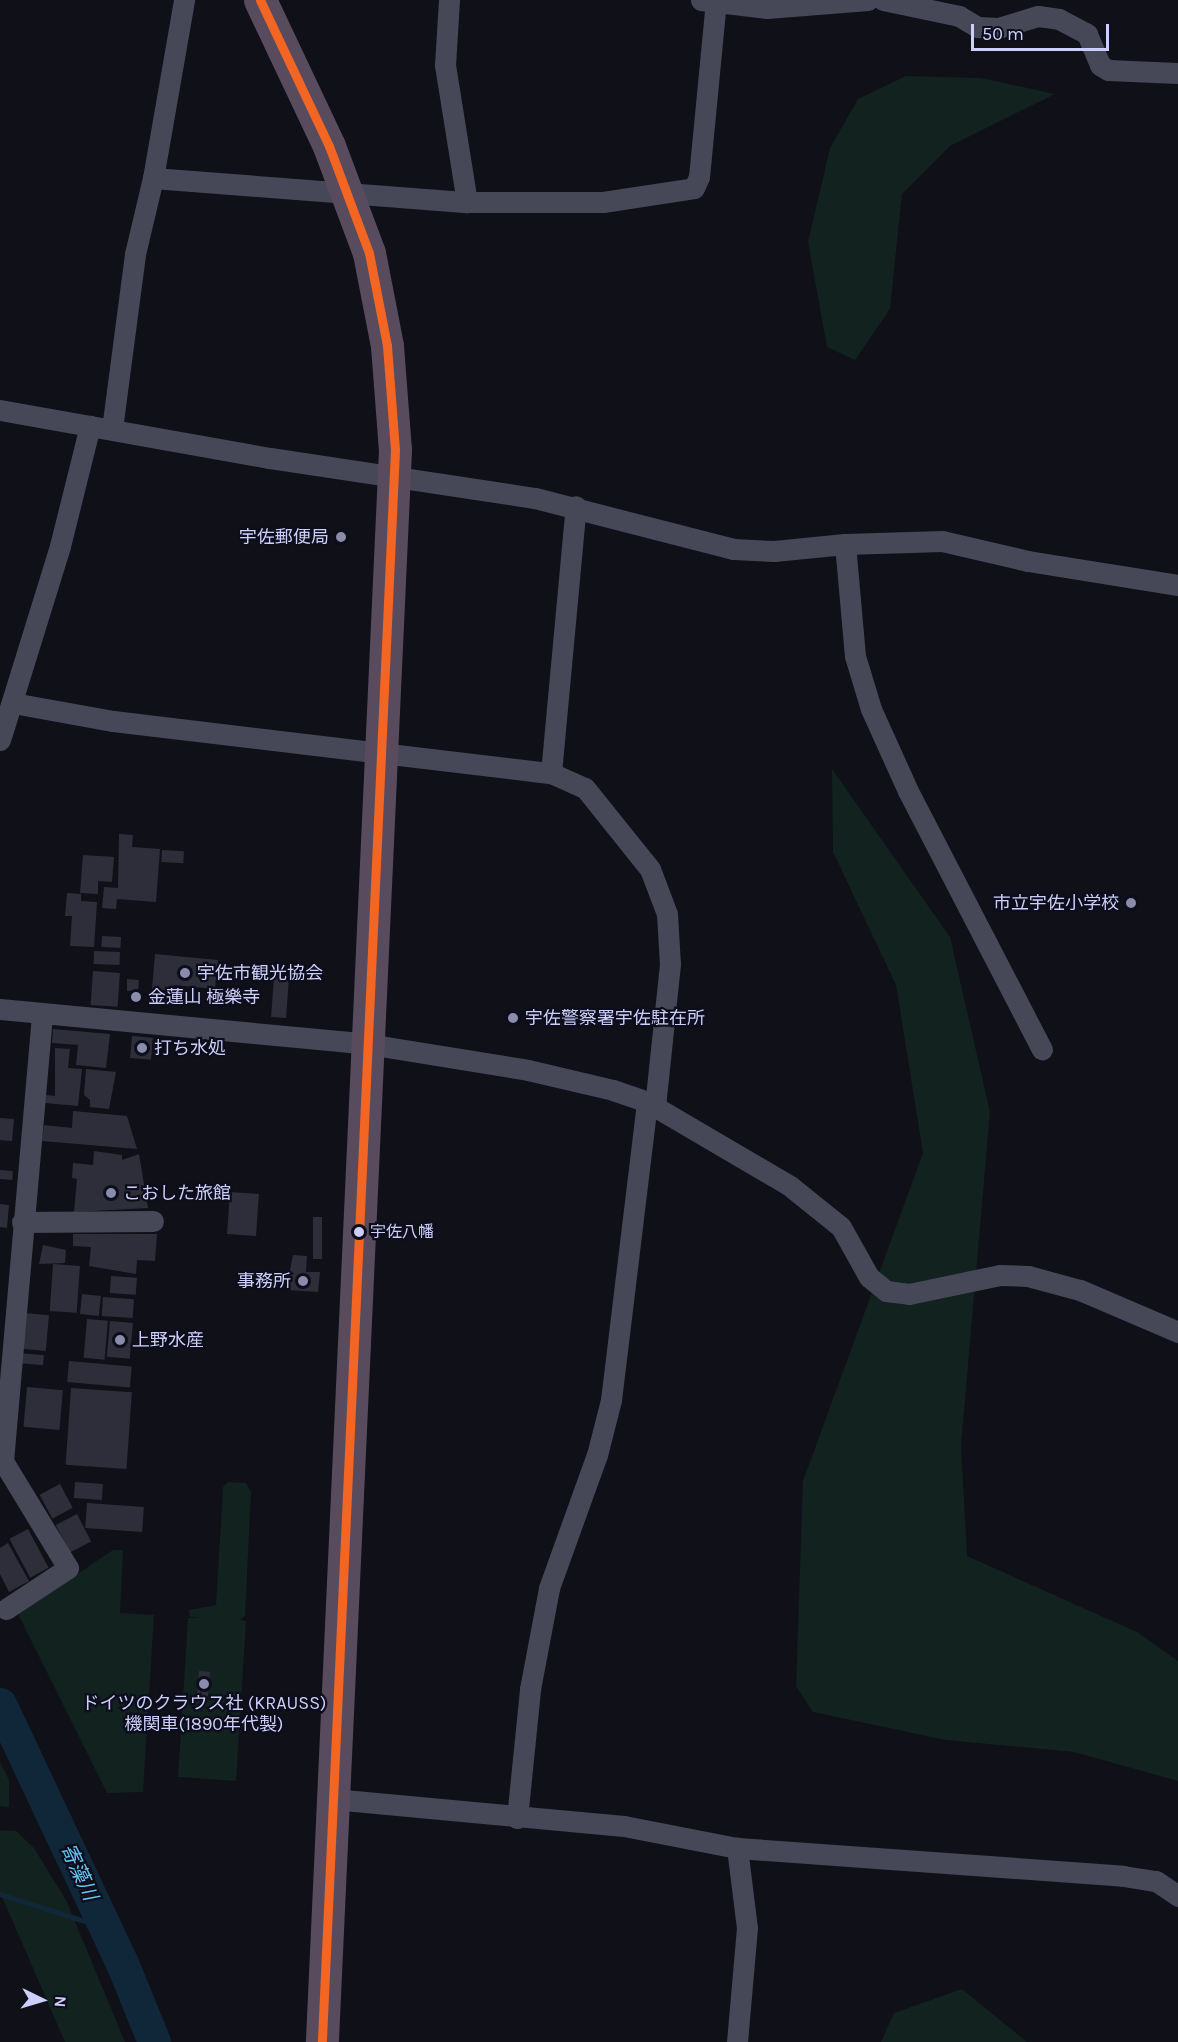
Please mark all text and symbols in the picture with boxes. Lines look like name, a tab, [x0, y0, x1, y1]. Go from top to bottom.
scale bar	[974, 12, 1112, 50]
text: 50 m	[982, 23, 1024, 45]
place label: 宇佐郵便局	[239, 526, 329, 548]
marker: 宇佐郵便局	[334, 530, 348, 544]
place label: 市立宇佐小学校	[993, 892, 1119, 914]
marker: 市立宇佐小学校	[1124, 896, 1138, 910]
place label: 宇佐市観光協会	[197, 962, 323, 984]
marker: 宇佐市観光協会	[178, 966, 192, 980]
place label: 金蓮山 極樂寺	[148, 986, 260, 1008]
marker: 金蓮山 極樂寺	[129, 990, 143, 1004]
place label: 宇佐警察署宇佐駐在所	[525, 1007, 705, 1029]
marker: 宇佐警察署宇佐駐在所	[506, 1011, 520, 1025]
place label: 打ち水処	[154, 1037, 226, 1059]
marker: 打ち水処	[135, 1041, 149, 1055]
place label: こおした旅館	[123, 1182, 231, 1204]
marker: こおした旅館	[104, 1186, 118, 1200]
place label: 宇佐八幡	[370, 1222, 434, 1242]
marker: 宇佐八幡	[353, 1226, 365, 1238]
place label: 事務所	[237, 1270, 291, 1292]
marker: 事務所	[296, 1274, 310, 1288]
place label: 上野水産	[132, 1329, 204, 1351]
marker: 上野水産	[113, 1333, 127, 1347]
marker: ドイツのクラウス社 (KRAUSS) 機関車(1890年代製)	[197, 1677, 211, 1691]
place label: ドイツのクラウス社 (KRAUSS) 機関車(1890年代製)	[82, 1693, 326, 1736]
water label: 寄藻川	[55, 1840, 103, 1904]
north arrow	[12, 1970, 72, 2030]
text: N	[50, 1995, 70, 2008]

